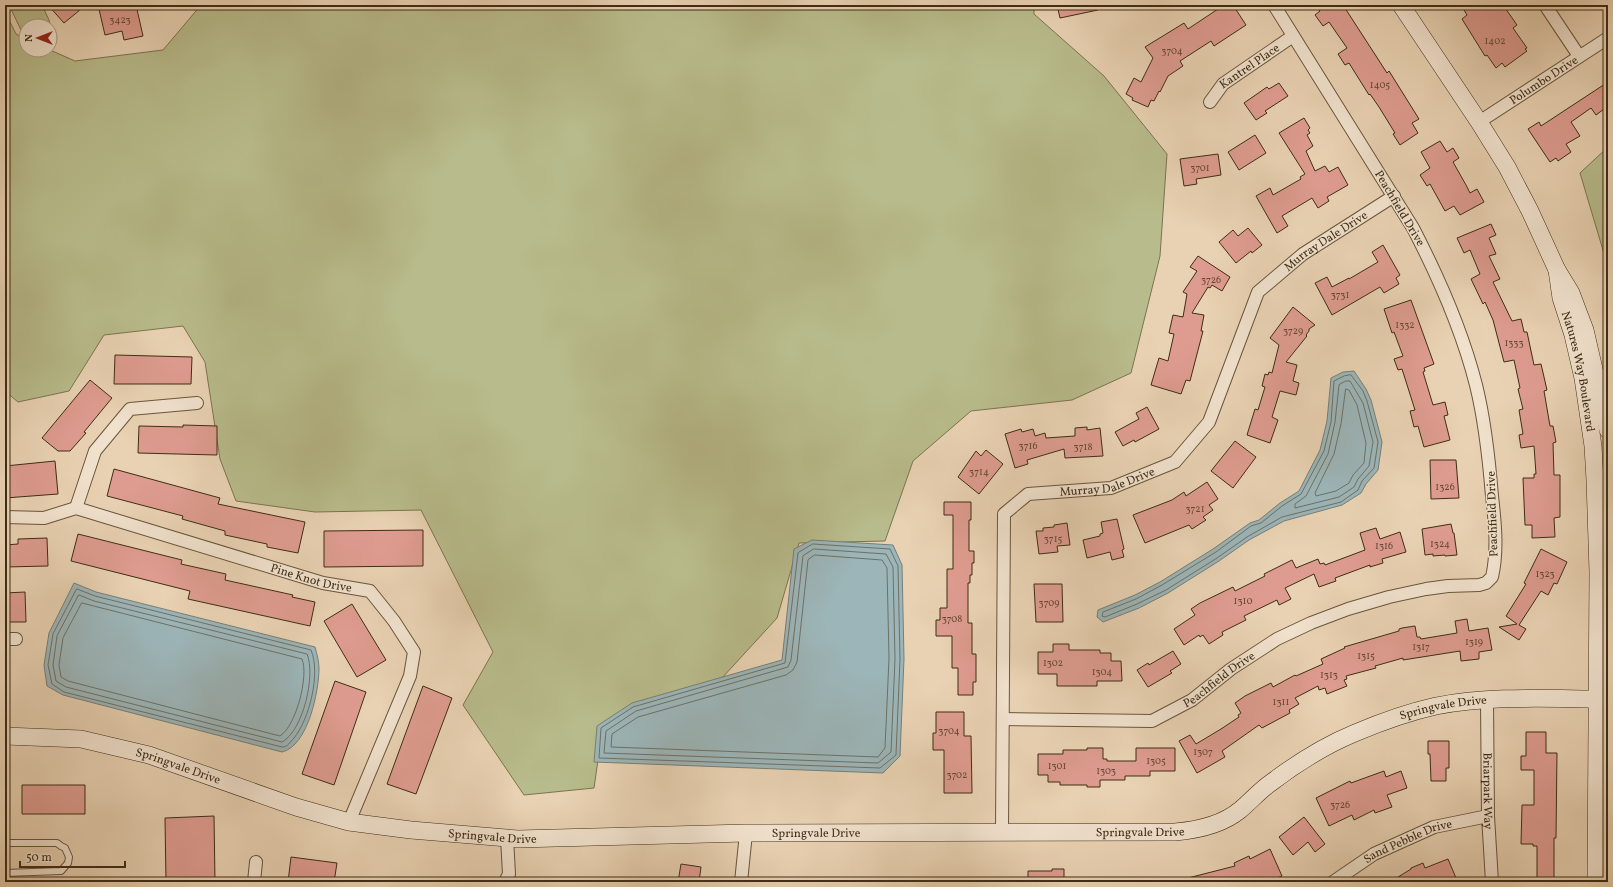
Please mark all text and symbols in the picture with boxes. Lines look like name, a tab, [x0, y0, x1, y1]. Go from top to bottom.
house number: 3423	[109, 13, 131, 27]
north arrow	[18, 18, 58, 58]
text: N	[22, 34, 37, 42]
house number: 1402	[1484, 34, 1506, 48]
street label: Kantrel Place	[1216, 40, 1283, 93]
house number: 3704	[1161, 44, 1183, 58]
street label: Polumbo Drive	[1507, 52, 1582, 109]
house number: 1405	[1370, 78, 1390, 92]
house number: 3701	[1190, 161, 1210, 175]
street label: Peachfield Drive	[1370, 168, 1428, 250]
street label: Murray Dale Drive	[1281, 208, 1371, 276]
house number: 3726	[1201, 273, 1221, 287]
house number: 3731	[1331, 288, 1349, 302]
street label: Natures Way Boulevard	[1557, 309, 1598, 433]
house number: 1332	[1395, 318, 1415, 332]
house number: 3729	[1283, 324, 1303, 338]
house number: 1333	[1504, 336, 1524, 350]
house number: 3716	[1019, 439, 1037, 453]
house number: 3718	[1074, 440, 1092, 454]
street label: Murray Dale Drive	[1059, 464, 1158, 501]
house number: 3714	[969, 465, 989, 479]
street label: Peachfield Drive	[1483, 470, 1502, 557]
house number: 1326	[1435, 480, 1455, 494]
house number: 3721	[1185, 502, 1205, 516]
house number: 3715	[1044, 532, 1063, 546]
house number: 1324	[1430, 537, 1450, 551]
house number: 1316	[1375, 539, 1393, 553]
street label: Pine Knot Drive	[268, 560, 353, 597]
house number: 1323	[1535, 567, 1555, 581]
house number: 1310	[1234, 594, 1252, 608]
house number: 3709	[1039, 596, 1059, 610]
house number: 3708	[942, 612, 962, 626]
house number: 1319	[1465, 635, 1483, 649]
house number: 1317	[1412, 640, 1430, 654]
street label: Peachfield Drive	[1181, 648, 1259, 712]
house number: 1315	[1357, 649, 1375, 663]
house number: 1302	[1043, 656, 1063, 670]
house number: 1304	[1092, 665, 1112, 679]
house number: 1313	[1320, 668, 1338, 682]
street label: Springvale Drive	[1398, 693, 1488, 725]
house number: 1311	[1273, 695, 1289, 709]
house number: 3704	[938, 724, 960, 738]
street label: Springvale Drive	[134, 745, 223, 789]
house number: 1307	[1193, 745, 1213, 759]
street label: Briarpark Way	[1478, 752, 1496, 831]
house number: 1305	[1146, 754, 1166, 768]
house number: 1301	[1048, 759, 1066, 773]
house number: 1303	[1096, 764, 1116, 778]
house number: 3702	[947, 768, 967, 782]
house number: 3726	[1330, 798, 1350, 812]
street label: Sand Pebble Drive	[1361, 816, 1454, 868]
street label: Springvale Drive	[1096, 824, 1186, 841]
street label: Springvale Drive	[447, 826, 537, 848]
street label: Springvale Drive	[772, 826, 861, 842]
scale bar	[20, 843, 125, 869]
text: 50 m	[26, 850, 52, 866]

